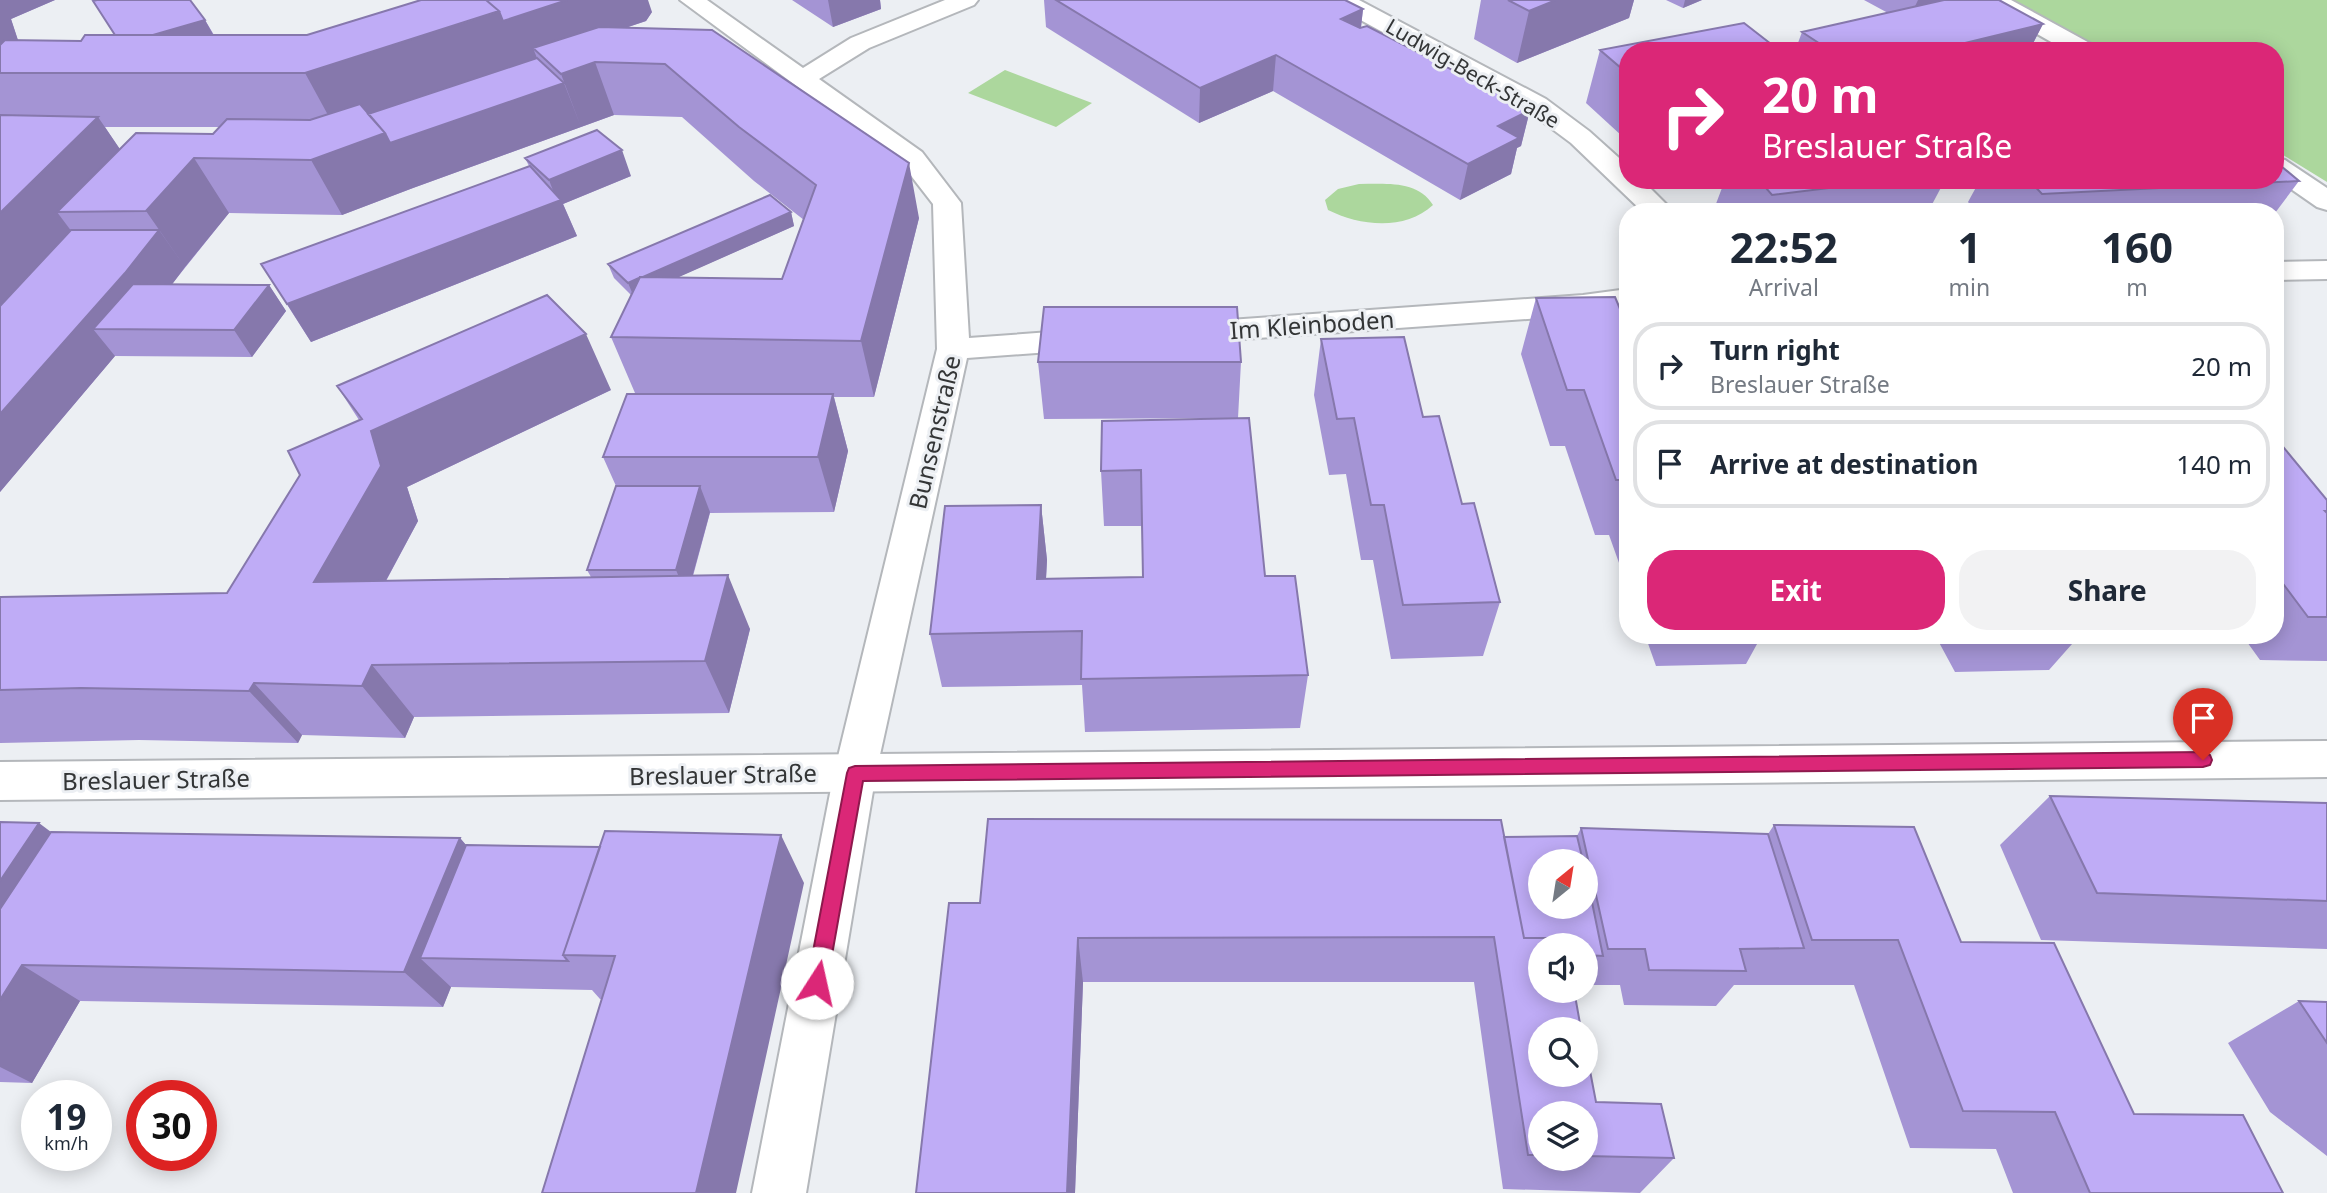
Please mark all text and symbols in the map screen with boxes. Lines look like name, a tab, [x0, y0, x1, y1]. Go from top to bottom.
street label: Ludwig-Beck-Straße	[1381, 12, 1565, 134]
text: 20 m	[1762, 61, 1879, 127]
icon: right	[1647, 70, 1738, 161]
text: Breslauer Straße	[1762, 124, 2012, 167]
text: 22:52	[1730, 218, 1838, 275]
text: 1	[1957, 218, 1981, 275]
text: 160	[2101, 218, 2173, 275]
text: Arrival	[1749, 271, 1819, 303]
text: min	[1949, 271, 1990, 303]
text: m	[2126, 271, 2148, 303]
street label: Im Kleinboden	[1229, 302, 1395, 346]
text: Turn right	[1710, 332, 1840, 368]
icon: right	[1651, 347, 1689, 385]
text: 20 m	[2191, 348, 2252, 384]
street label: Bunsenstraße	[900, 352, 968, 512]
text: Breslauer Straße	[1710, 368, 1890, 400]
icon: arrive	[1651, 445, 1689, 483]
text: Arrive at destination	[1710, 446, 1979, 482]
text: 140 m	[2176, 446, 2252, 482]
button: Exit	[1647, 550, 1945, 630]
button: Share	[1959, 550, 2256, 630]
pin	[2173, 688, 2233, 760]
icon: arrive	[2184, 699, 2222, 737]
street label: Breslauer Straße	[629, 756, 817, 792]
street label: Breslauer Straße	[62, 761, 250, 797]
north arrow	[1528, 849, 1598, 919]
map controls	[1528, 849, 1598, 1171]
button: sound	[1528, 933, 1598, 1003]
position arrow	[780, 946, 854, 1020]
button: search	[1528, 1017, 1598, 1087]
speed limit sign: 30	[126, 1080, 217, 1171]
text: 19	[46, 1093, 87, 1140]
button: layers	[1528, 1101, 1598, 1171]
text: km/h	[44, 1131, 89, 1155]

